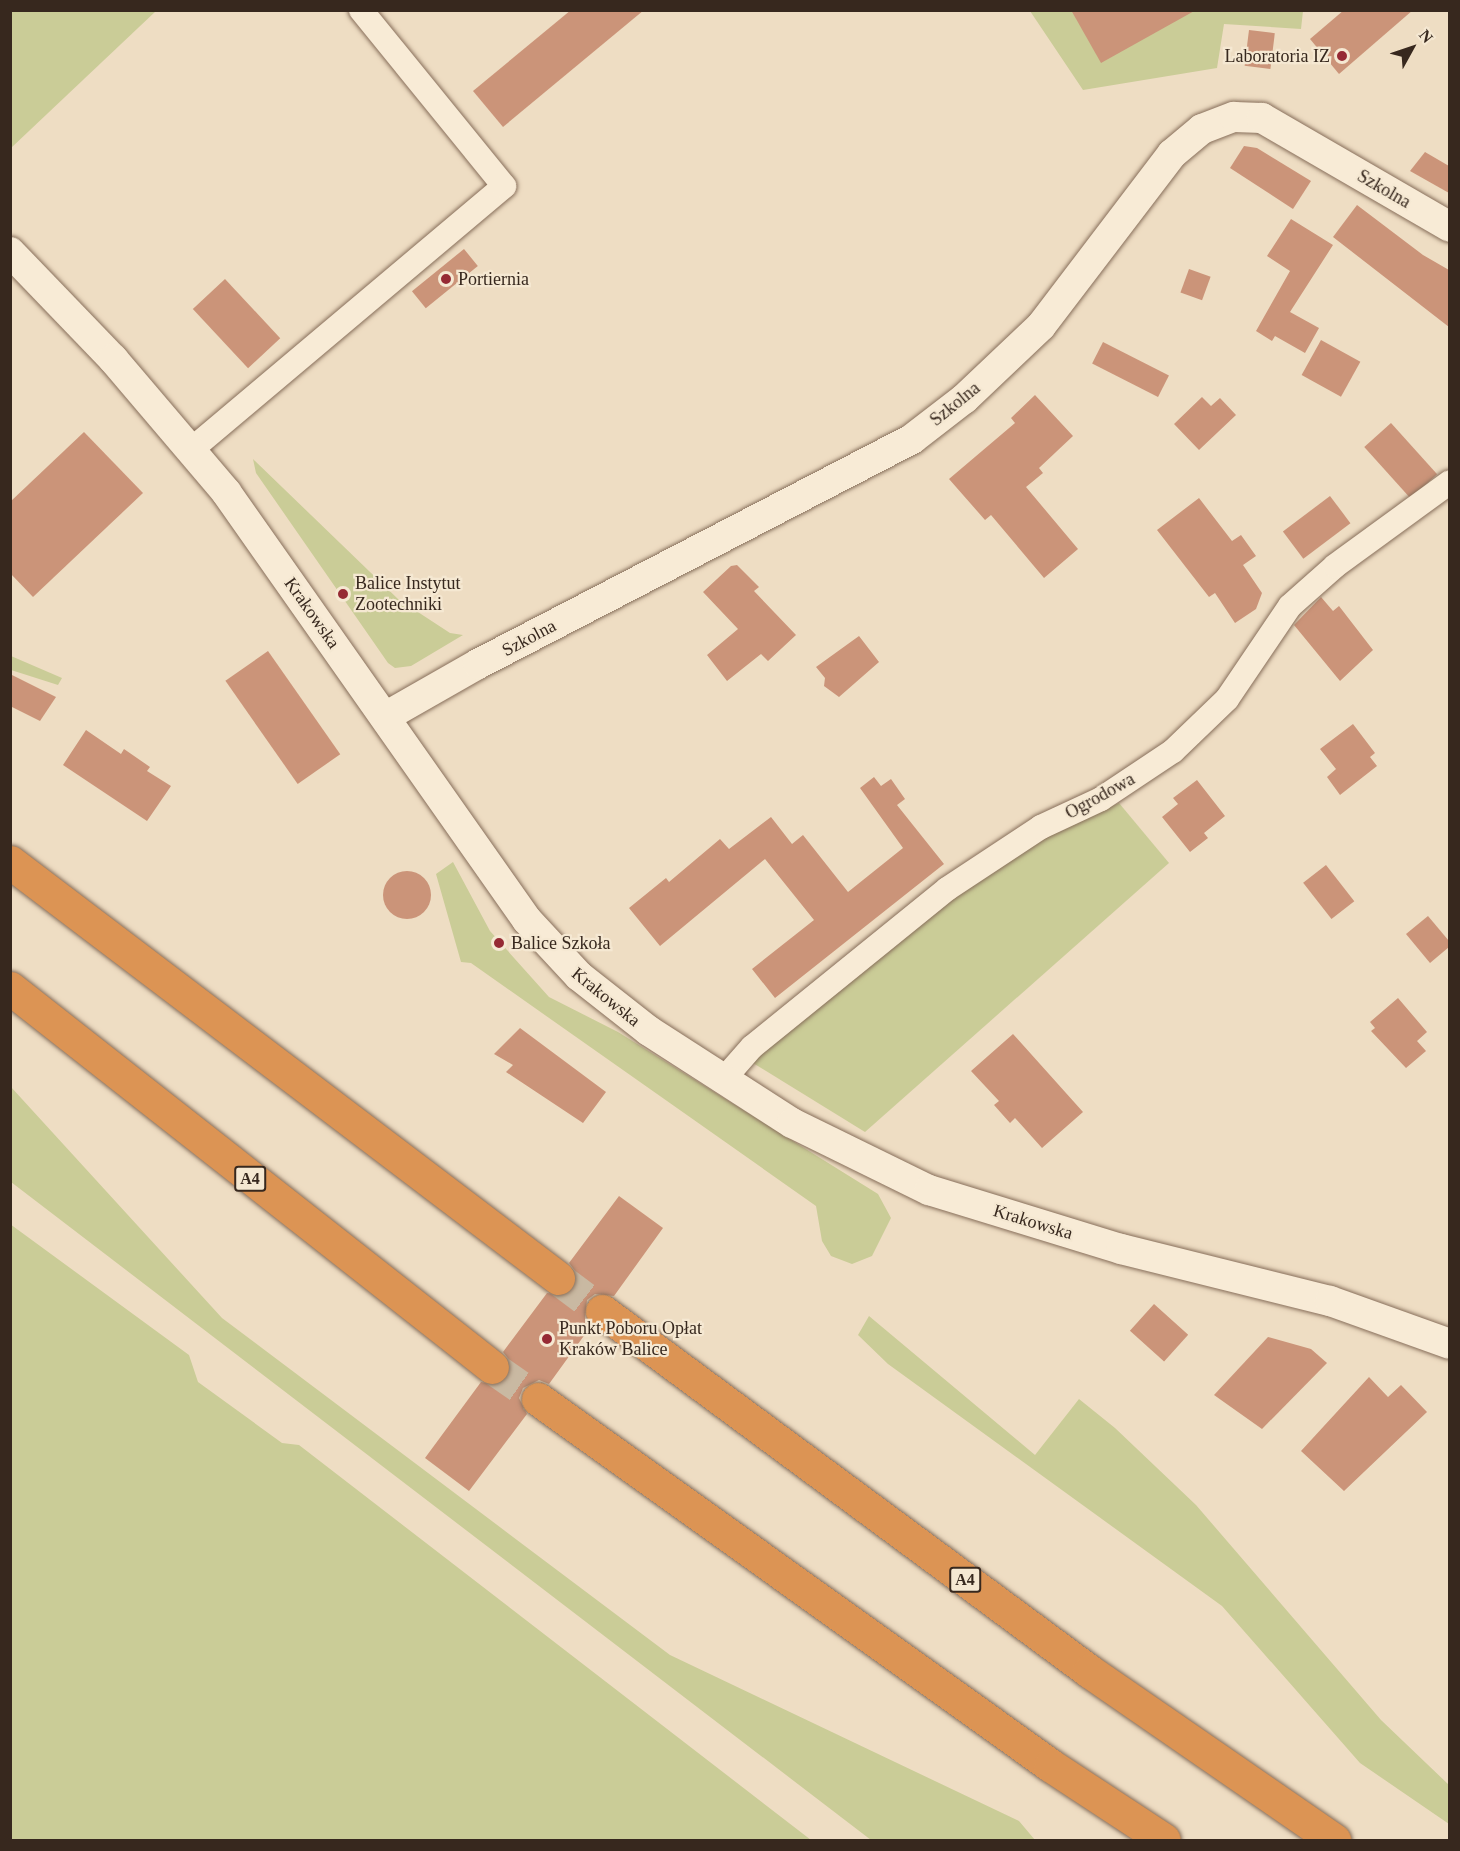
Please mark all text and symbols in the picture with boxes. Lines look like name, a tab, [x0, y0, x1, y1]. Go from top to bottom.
north arrow	[1382, 18, 1442, 78]
text: N	[1416, 26, 1436, 46]
place label: Laboratoria IZ	[1225, 45, 1330, 67]
marker: Laboratoria IZ	[1335, 49, 1349, 63]
street label: Szkolna	[1353, 165, 1415, 213]
place label: Portiernia	[458, 268, 529, 290]
marker: Portiernia	[439, 272, 453, 286]
street label: Szkolna	[926, 377, 984, 431]
street label: Krakowska	[280, 573, 344, 653]
place label: Balice Instytut Zootechniki	[355, 573, 460, 616]
marker: Balice Instytut Zootechniki	[336, 587, 350, 601]
street label: Szkolna	[498, 615, 560, 661]
street label: Ogrodowa	[1062, 768, 1138, 824]
place label: Balice Szkoła	[511, 932, 610, 954]
marker: Balice Szkoła	[492, 936, 506, 950]
street label: Krakowska	[567, 963, 645, 1031]
road number: A4	[234, 1166, 266, 1192]
street label: Krakowska	[991, 1200, 1075, 1244]
place label: Punkt Poboru Opłat Kraków Balice	[559, 1318, 702, 1360]
marker: Punkt Poboru Opłat Kraków Balice	[540, 1332, 554, 1346]
road number: A4	[948, 1567, 982, 1593]

